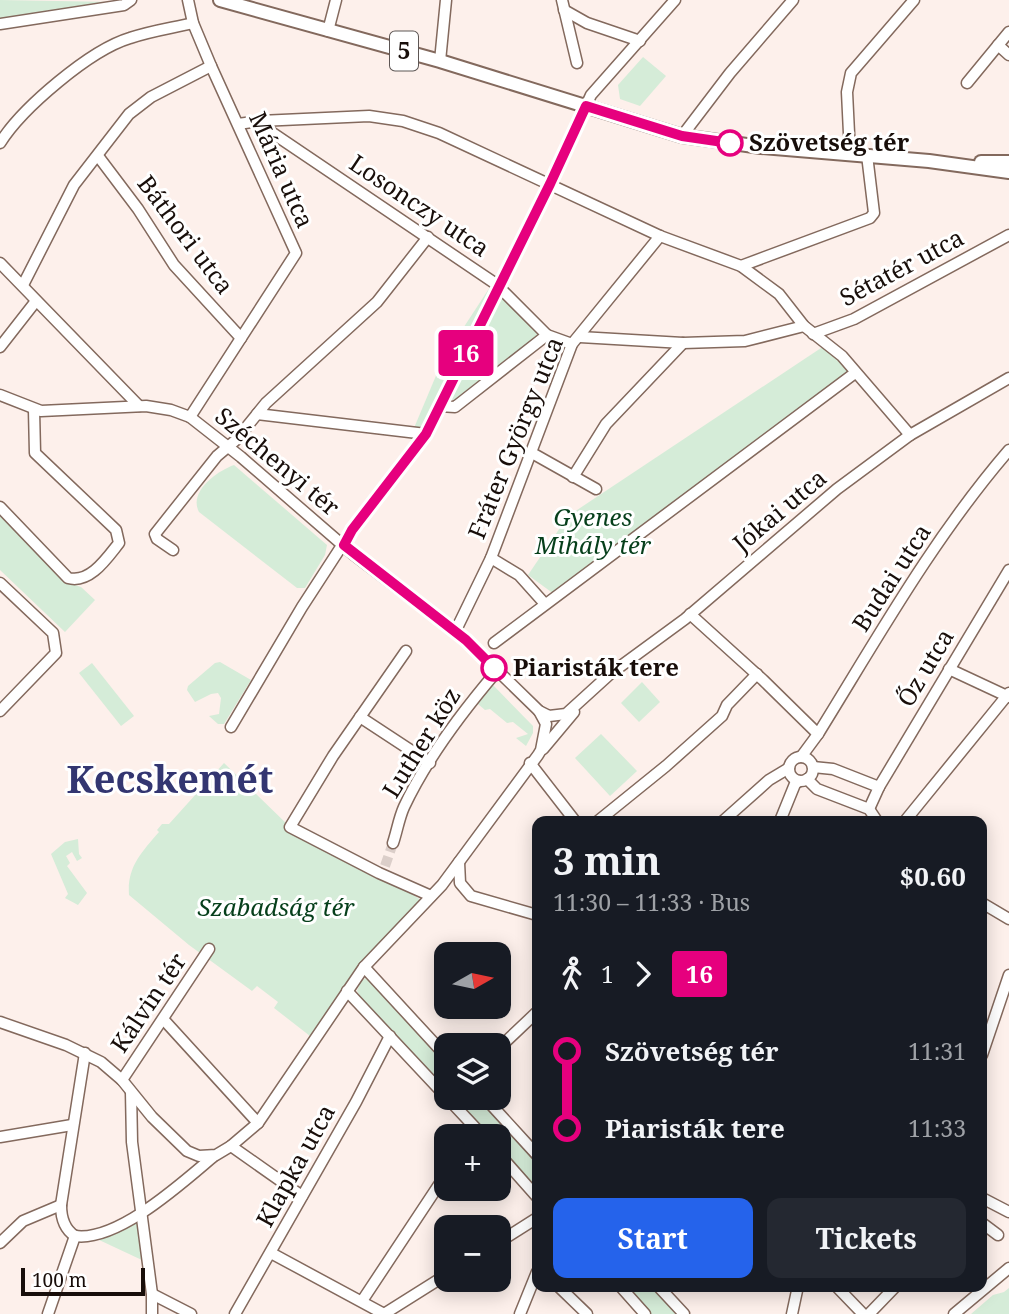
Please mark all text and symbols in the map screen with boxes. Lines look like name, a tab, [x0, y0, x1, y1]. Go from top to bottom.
road number: 5	[390, 32, 418, 70]
street label: Mária utca	[242, 106, 323, 233]
place label: Szövetség tér	[749, 125, 910, 158]
marker: Szövetség tér	[717, 130, 743, 156]
street label: Losonczy utca	[344, 146, 496, 264]
street label: Báthori utca	[131, 168, 242, 300]
street label: Sétatér utca	[834, 220, 969, 313]
line badge: 16	[434, 330, 498, 376]
street label: Fráter György utca	[459, 332, 570, 543]
text: 16	[452, 336, 480, 369]
street label: Széchenyi tér	[209, 399, 347, 523]
street label: Jókai utca	[724, 461, 833, 559]
park label: Gyenes Mihály tér	[534, 500, 652, 561]
street label: Budai utca	[844, 517, 938, 637]
street label: Őz utca	[889, 622, 961, 712]
place label: Piaristák tere	[513, 650, 679, 683]
marker: Piaristák tere	[481, 655, 507, 681]
street label: Luther köz	[374, 681, 468, 804]
district label: Kecskemét	[67, 752, 273, 804]
text: 3 min	[553, 834, 661, 886]
text: $0.60	[900, 858, 966, 894]
text: 11:30 – 11:33 · Bus	[553, 886, 750, 918]
park label: Szabadság tér	[197, 890, 355, 923]
north arrow	[434, 942, 511, 1018]
map controls	[434, 942, 511, 1292]
street label: Kálvin tér	[102, 946, 193, 1058]
icon: walk	[553, 955, 591, 993]
icon: forward	[624, 955, 662, 993]
text: 16	[686, 957, 713, 990]
text: 1	[601, 958, 614, 990]
button: layers	[434, 1033, 511, 1110]
text: Szövetség tér	[605, 1033, 779, 1069]
text: 11:31	[908, 1035, 966, 1067]
street label: Klapka utca	[247, 1098, 342, 1232]
text: Piaristák tere	[605, 1110, 785, 1146]
text: 11:33	[908, 1112, 966, 1144]
button: +	[434, 1124, 511, 1201]
button: Start	[553, 1198, 753, 1278]
button: Tickets	[767, 1198, 966, 1278]
button: −	[434, 1215, 511, 1292]
scale bar	[21, 1265, 145, 1297]
text: 100 m	[32, 1267, 87, 1293]

